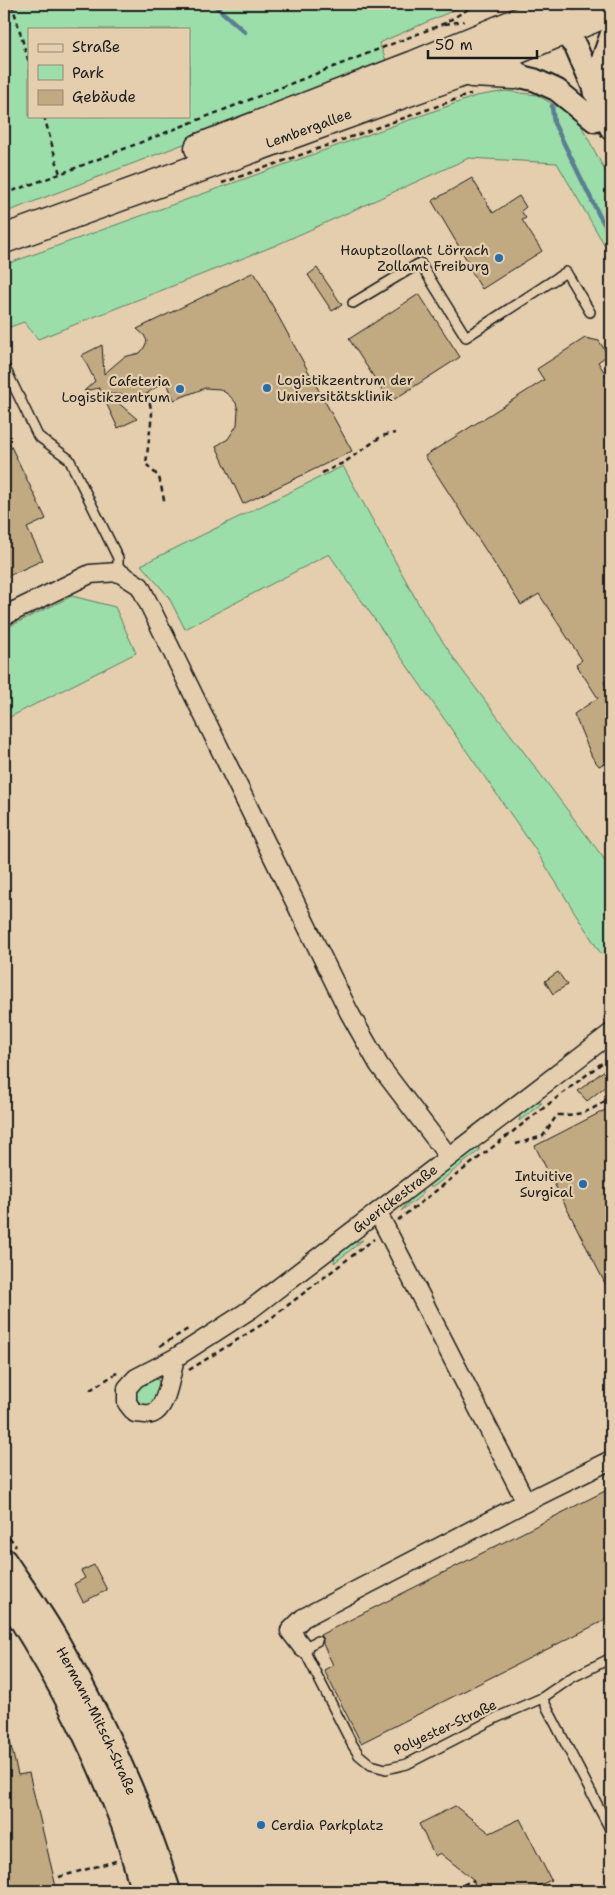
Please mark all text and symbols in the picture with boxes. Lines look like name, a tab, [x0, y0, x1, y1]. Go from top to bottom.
legend	[28, 28, 190, 118]
scale bar	[428, 28, 536, 60]
text: 50 m	[435, 35, 473, 55]
text: Straße	[72, 37, 120, 57]
text: Park	[72, 63, 104, 83]
text: Gebäude	[72, 87, 136, 107]
street label: Lembergallee	[263, 104, 354, 152]
place label: Hauptzollamt Lörrach Zollamt Freiburg	[340, 241, 489, 275]
marker: Hauptzollamt Lörrach Zollamt Freiburg	[493, 252, 505, 264]
place label: Logistikzentrum der Universitätsklinik	[277, 371, 414, 405]
place label: Cafeteria Logistikzentrum	[62, 372, 170, 406]
marker: Logistikzentrum der Universitätsklinik	[261, 382, 273, 394]
marker: Cafeteria Logistikzentrum	[174, 383, 186, 395]
street label: Guerickestraße	[349, 1160, 441, 1237]
place label: Intuitive Surgical	[515, 1167, 574, 1201]
marker: Intuitive Surgical	[577, 1178, 589, 1190]
street label: Hermann-Mitsch-Straße	[52, 1643, 141, 1798]
street label: Polyester-Straße	[391, 1695, 500, 1759]
place label: Cerdia Parkplatz	[271, 1816, 384, 1834]
marker: Cerdia Parkplatz	[255, 1819, 267, 1831]

